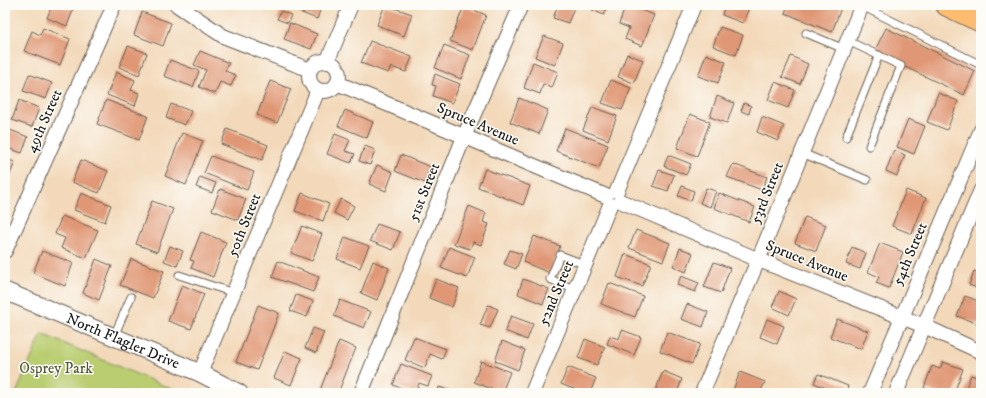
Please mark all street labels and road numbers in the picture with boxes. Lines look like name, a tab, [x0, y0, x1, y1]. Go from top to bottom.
street label: 49th Street	[22, 86, 66, 156]
street label: Spruce Avenue	[434, 98, 522, 150]
street label: 53rd Street	[746, 159, 788, 227]
street label: 51st Street	[404, 160, 444, 224]
street label: 50th Street	[223, 190, 265, 260]
street label: 54th Street	[888, 219, 932, 288]
street label: Spruce Avenue	[763, 236, 851, 286]
street label: 52nd Street	[534, 257, 578, 328]
street label: North Flagler Drive	[63, 308, 182, 373]

